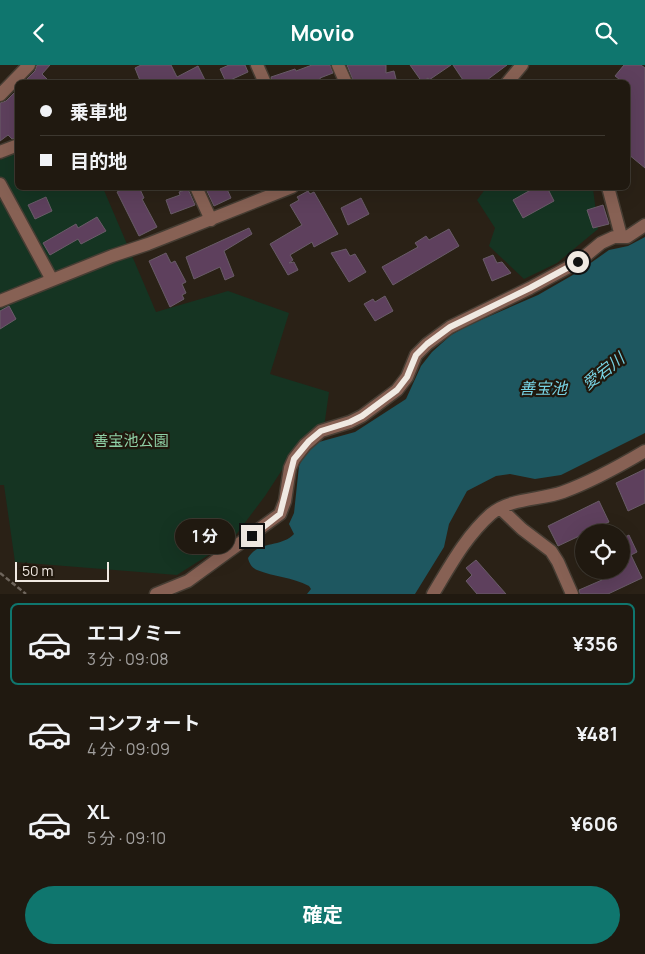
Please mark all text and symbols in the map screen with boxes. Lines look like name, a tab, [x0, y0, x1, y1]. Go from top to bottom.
text: Movio	[291, 18, 354, 48]
icon: back	[25, 19, 53, 47]
icon: search	[592, 19, 620, 47]
text: 乗車地	[70, 99, 127, 125]
text: 目的地	[70, 148, 127, 174]
route start	[567, 251, 589, 273]
water label: 愛宕川	[577, 346, 630, 394]
water label: 善宝池	[519, 377, 569, 399]
park label: 善宝池公園	[93, 430, 169, 451]
callout: 1 分	[174, 519, 234, 553]
map controls	[575, 524, 630, 579]
button: locate	[575, 524, 630, 579]
text: 1 分	[192, 525, 218, 547]
route end	[241, 525, 263, 547]
scale bar	[15, 559, 109, 582]
text: 50 m	[22, 561, 53, 580]
text: エコノミー	[87, 620, 182, 646]
icon: car	[27, 622, 72, 667]
text: ¥356	[572, 631, 618, 657]
text: 3 分 · 09:08	[87, 648, 169, 670]
text: コンフォート	[87, 710, 200, 736]
icon: car	[27, 712, 72, 757]
text: ¥481	[576, 721, 618, 747]
text: 4 分 · 09:09	[87, 738, 170, 760]
text: XL	[87, 799, 110, 825]
icon: car	[27, 802, 72, 847]
text: ¥606	[570, 811, 618, 837]
text: 5 分 · 09:10	[87, 827, 166, 849]
button: 確定	[25, 886, 620, 944]

